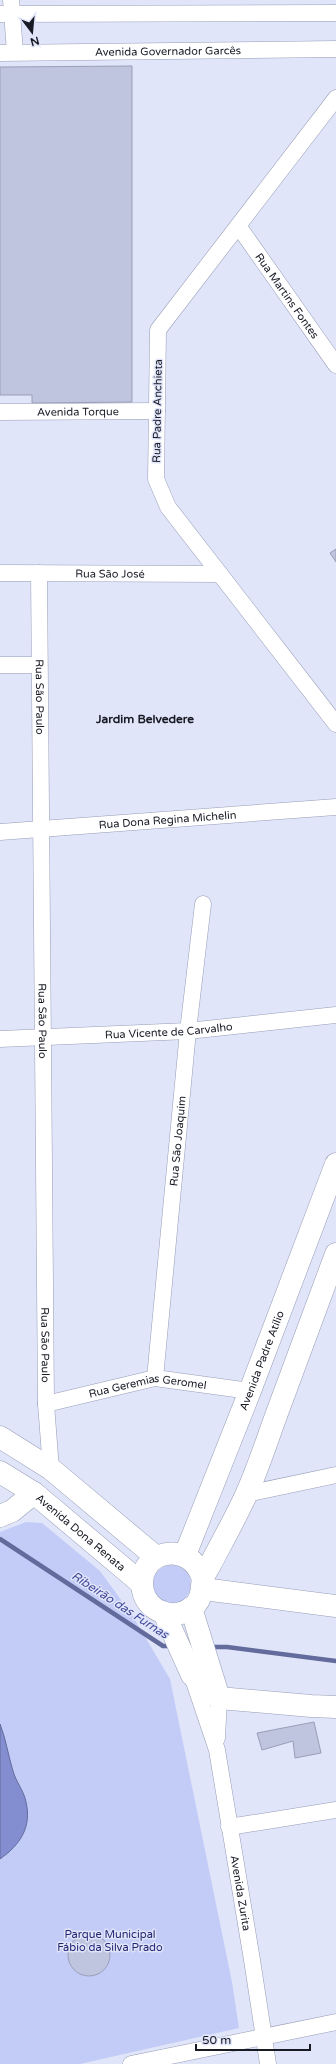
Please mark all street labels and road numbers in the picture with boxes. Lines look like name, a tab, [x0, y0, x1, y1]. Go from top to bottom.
street label: Avenida Governador Garcês	[95, 44, 241, 59]
street label: Rua Martins Fontes	[252, 251, 321, 341]
street label: Rua Padre Anchieta	[150, 359, 165, 463]
street label: Avenida Torque	[37, 405, 119, 419]
street label: Rua São José	[75, 567, 145, 581]
street label: Rua São Paulo	[33, 659, 46, 735]
street label: Rua Dona Regina Michelin	[98, 808, 237, 832]
street label: Rua São Paulo	[35, 983, 49, 1059]
street label: Rua Vicente de Carvalho	[105, 1020, 234, 1042]
street label: Rua São Joaquim	[167, 1095, 189, 1187]
street label: Rua São Paulo	[38, 1307, 52, 1383]
street label: Avenida Padre Atílio	[237, 1309, 287, 1412]
street label: Rua Geremias Geromel	[87, 1372, 207, 1401]
street label: Avenida Dona Renata	[33, 1491, 128, 1574]
street label: Avenida Zurita	[228, 1854, 253, 1932]

